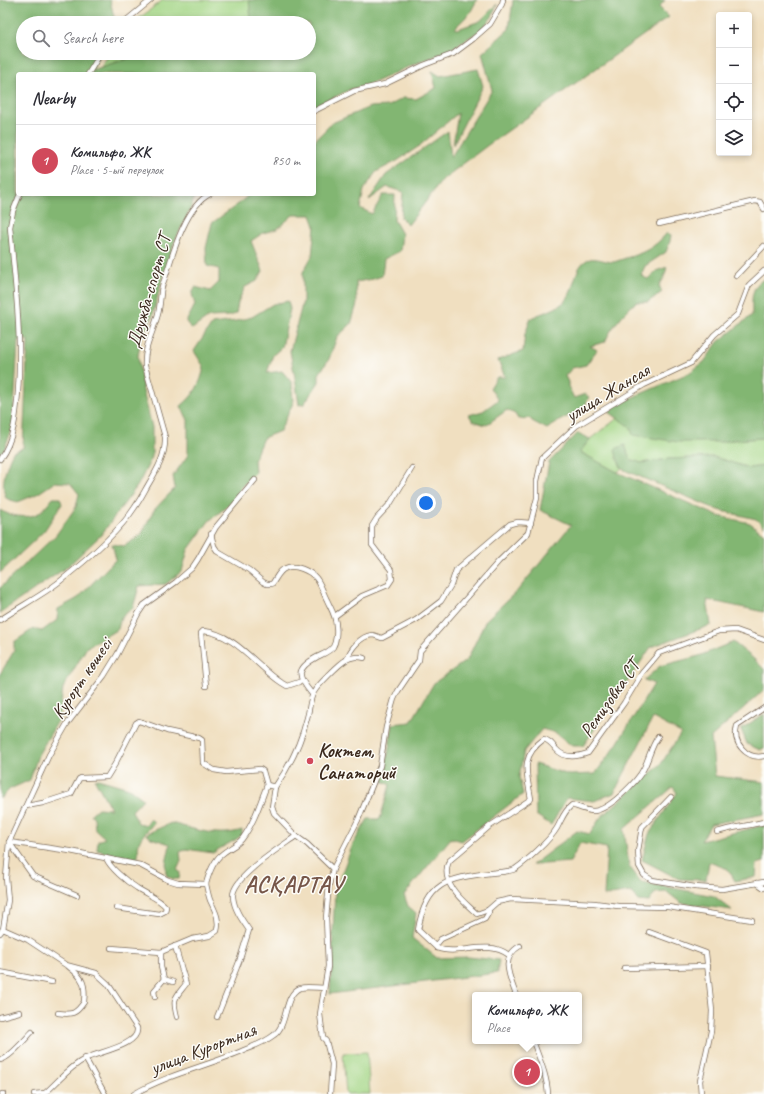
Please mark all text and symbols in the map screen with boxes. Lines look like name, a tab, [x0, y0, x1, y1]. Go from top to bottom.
map controls	[716, 12, 752, 156]
button: +	[716, 12, 752, 48]
search box	[16, 16, 316, 60]
icon: search	[30, 27, 52, 49]
text: Search here	[62, 29, 123, 48]
button: −	[716, 48, 752, 84]
button: locate	[716, 84, 752, 120]
text: Nearby	[32, 88, 75, 109]
button: layers	[716, 120, 752, 156]
text: Комильфо, ЖК	[70, 143, 150, 162]
text: 1	[42, 153, 48, 169]
text: 850 m	[272, 153, 300, 169]
text: Place · 5-ый переулок	[70, 162, 163, 178]
street label: Дружба-спорт СТ	[121, 227, 178, 351]
street label: улица Жансая	[560, 358, 655, 428]
your location	[416, 493, 436, 513]
street label: Курорт көшесі	[46, 632, 119, 724]
street label: Ремизовка СТ	[574, 651, 648, 742]
place label: Коктем, Санаторий	[318, 739, 398, 785]
marker: Коктем, Санаторий	[305, 756, 315, 766]
district label: АСҚАРТАУ	[244, 870, 346, 899]
popup	[472, 992, 582, 1044]
text: Комильфо, ЖК	[487, 1001, 567, 1020]
street label: улица Курортная	[146, 1017, 261, 1080]
text: Place	[487, 1020, 510, 1036]
pin: 1	[514, 1057, 540, 1087]

